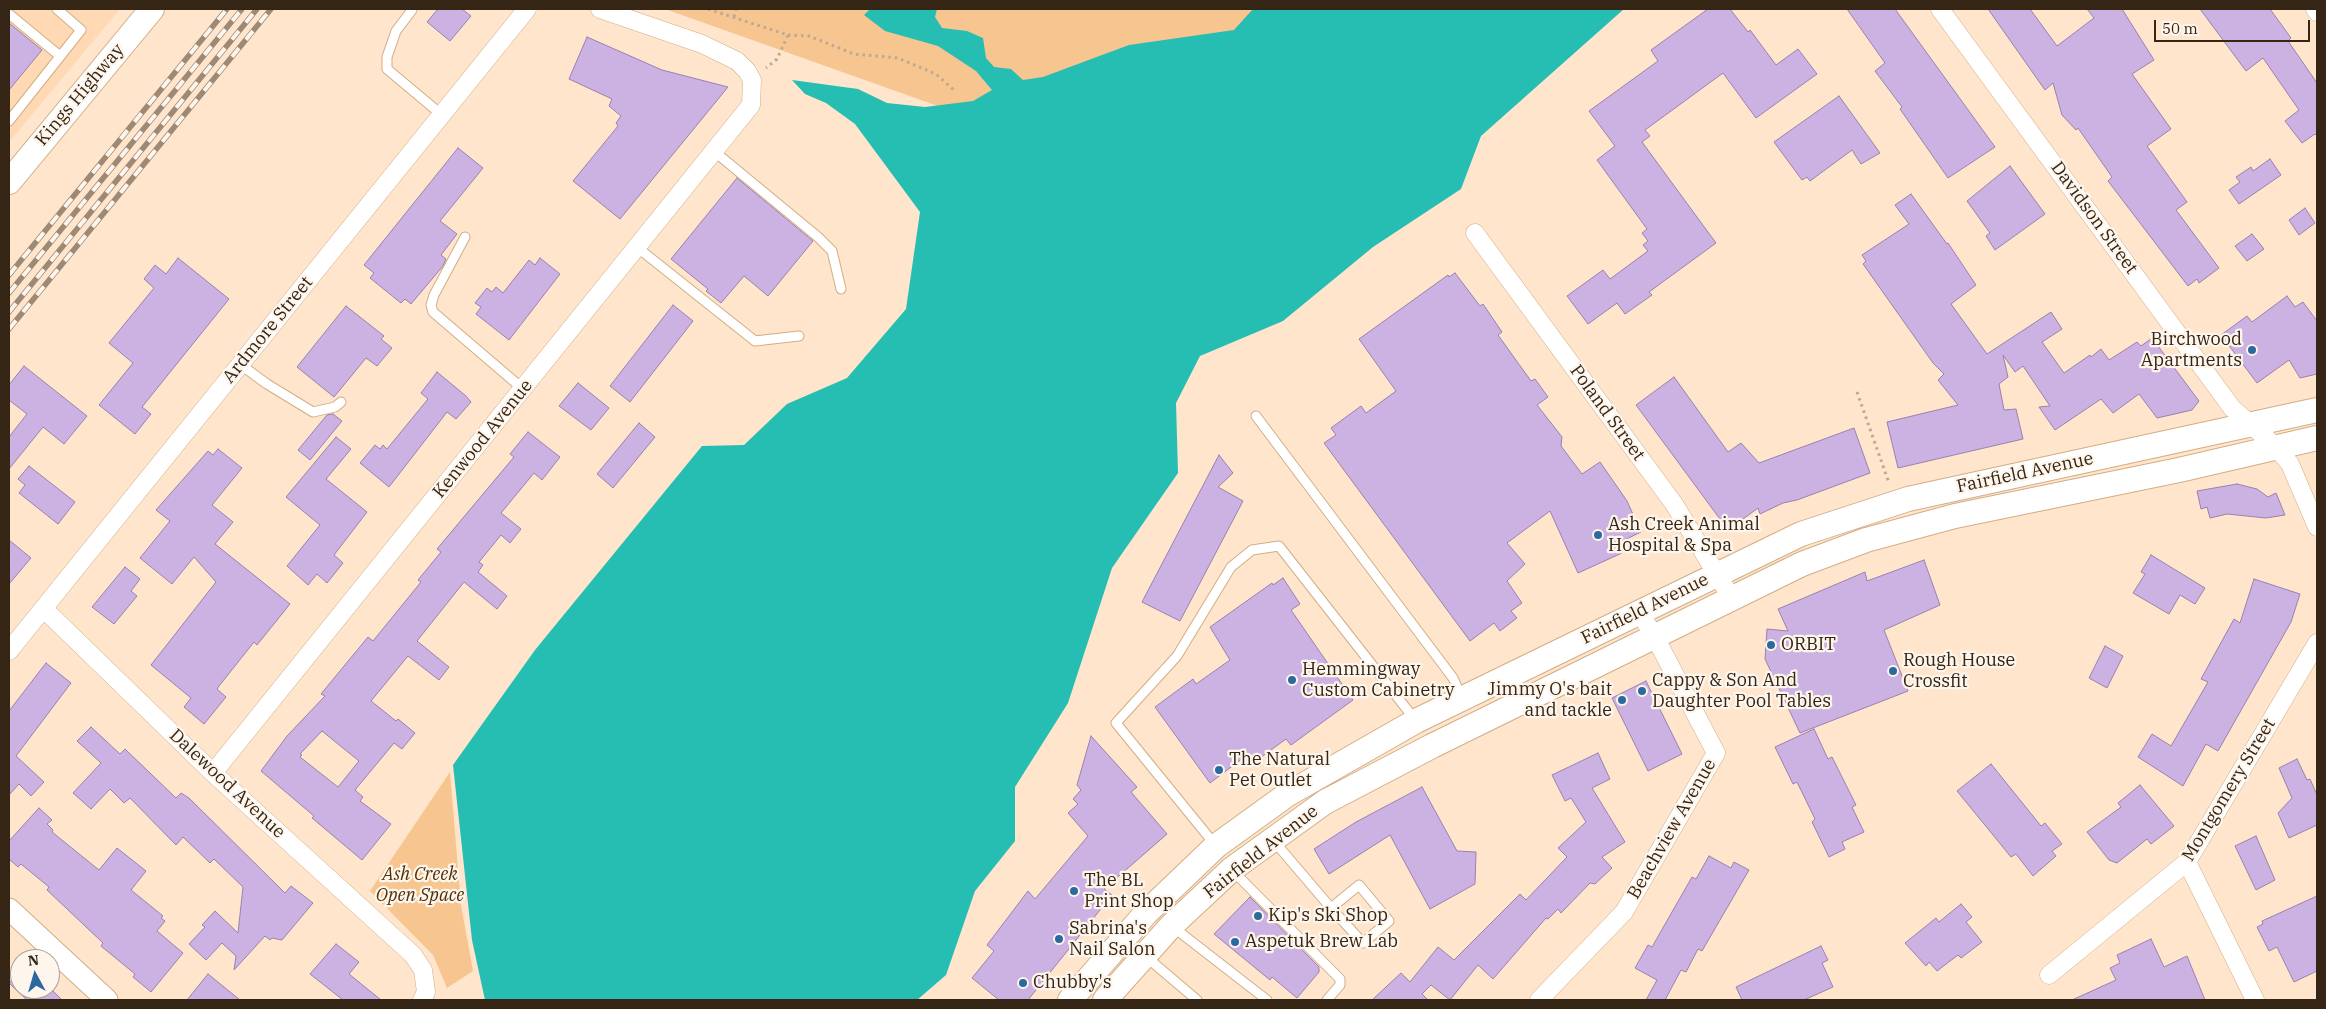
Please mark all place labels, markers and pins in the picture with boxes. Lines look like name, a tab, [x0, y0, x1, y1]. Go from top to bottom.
place label: Birchwood Apartments	[2141, 329, 2242, 372]
marker: Birchwood Apartments	[2246, 344, 2258, 356]
place label: Ash Creek Animal Hospital & Spa	[1608, 514, 1760, 556]
marker: Ash Creek Animal Hospital & Spa	[1592, 529, 1604, 541]
place label: ORBIT	[1781, 634, 1836, 656]
marker: ORBIT	[1765, 639, 1777, 651]
place label: Rough House Crossfit	[1903, 650, 2015, 692]
place label: Hemmingway Custom Cabinetry	[1302, 659, 1455, 702]
marker: Rough House Crossfit	[1887, 665, 1899, 677]
place label: Cappy & Son And Daughter Pool Tables	[1652, 670, 1831, 712]
marker: Hemmingway Custom Cabinetry	[1286, 674, 1298, 686]
place label: Jimmy O's bait and tackle	[1487, 679, 1612, 722]
marker: Cappy & Son And Daughter Pool Tables	[1636, 685, 1648, 697]
marker: Jimmy O's bait and tackle	[1616, 694, 1628, 706]
place label: The Natural Pet Outlet	[1229, 749, 1330, 792]
marker: The Natural Pet Outlet	[1213, 764, 1225, 776]
place label: The BL Print Shop	[1084, 870, 1174, 912]
marker: The BL Print Shop	[1068, 885, 1080, 897]
place label: Kip's Ski Shop	[1268, 905, 1388, 927]
marker: Kip's Ski Shop	[1252, 910, 1264, 922]
place label: Sabrina's Nail Salon	[1069, 918, 1155, 961]
place label: Aspetuk Brew Lab	[1245, 931, 1398, 953]
marker: Sabrina's Nail Salon	[1053, 933, 1065, 945]
marker: Aspetuk Brew Lab	[1229, 936, 1241, 948]
place label: Chubby's	[1033, 972, 1112, 994]
marker: Chubby's	[1017, 977, 1029, 989]

